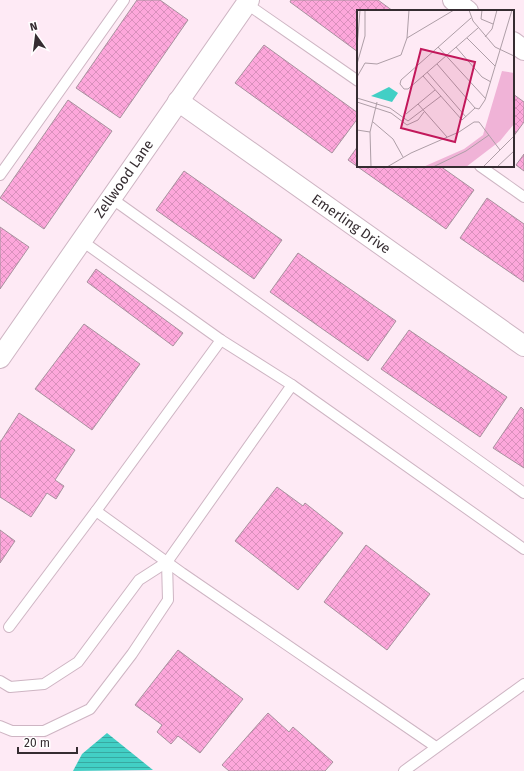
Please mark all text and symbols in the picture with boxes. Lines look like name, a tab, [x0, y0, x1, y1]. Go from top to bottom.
inset map	[357, 10, 514, 167]
north arrow	[16, 16, 56, 56]
text: N	[29, 20, 39, 34]
street label: Zellwood Lane	[91, 137, 157, 221]
street label: Emerling Drive	[308, 191, 394, 257]
scale bar	[18, 729, 77, 755]
text: 20 m	[24, 736, 50, 750]

